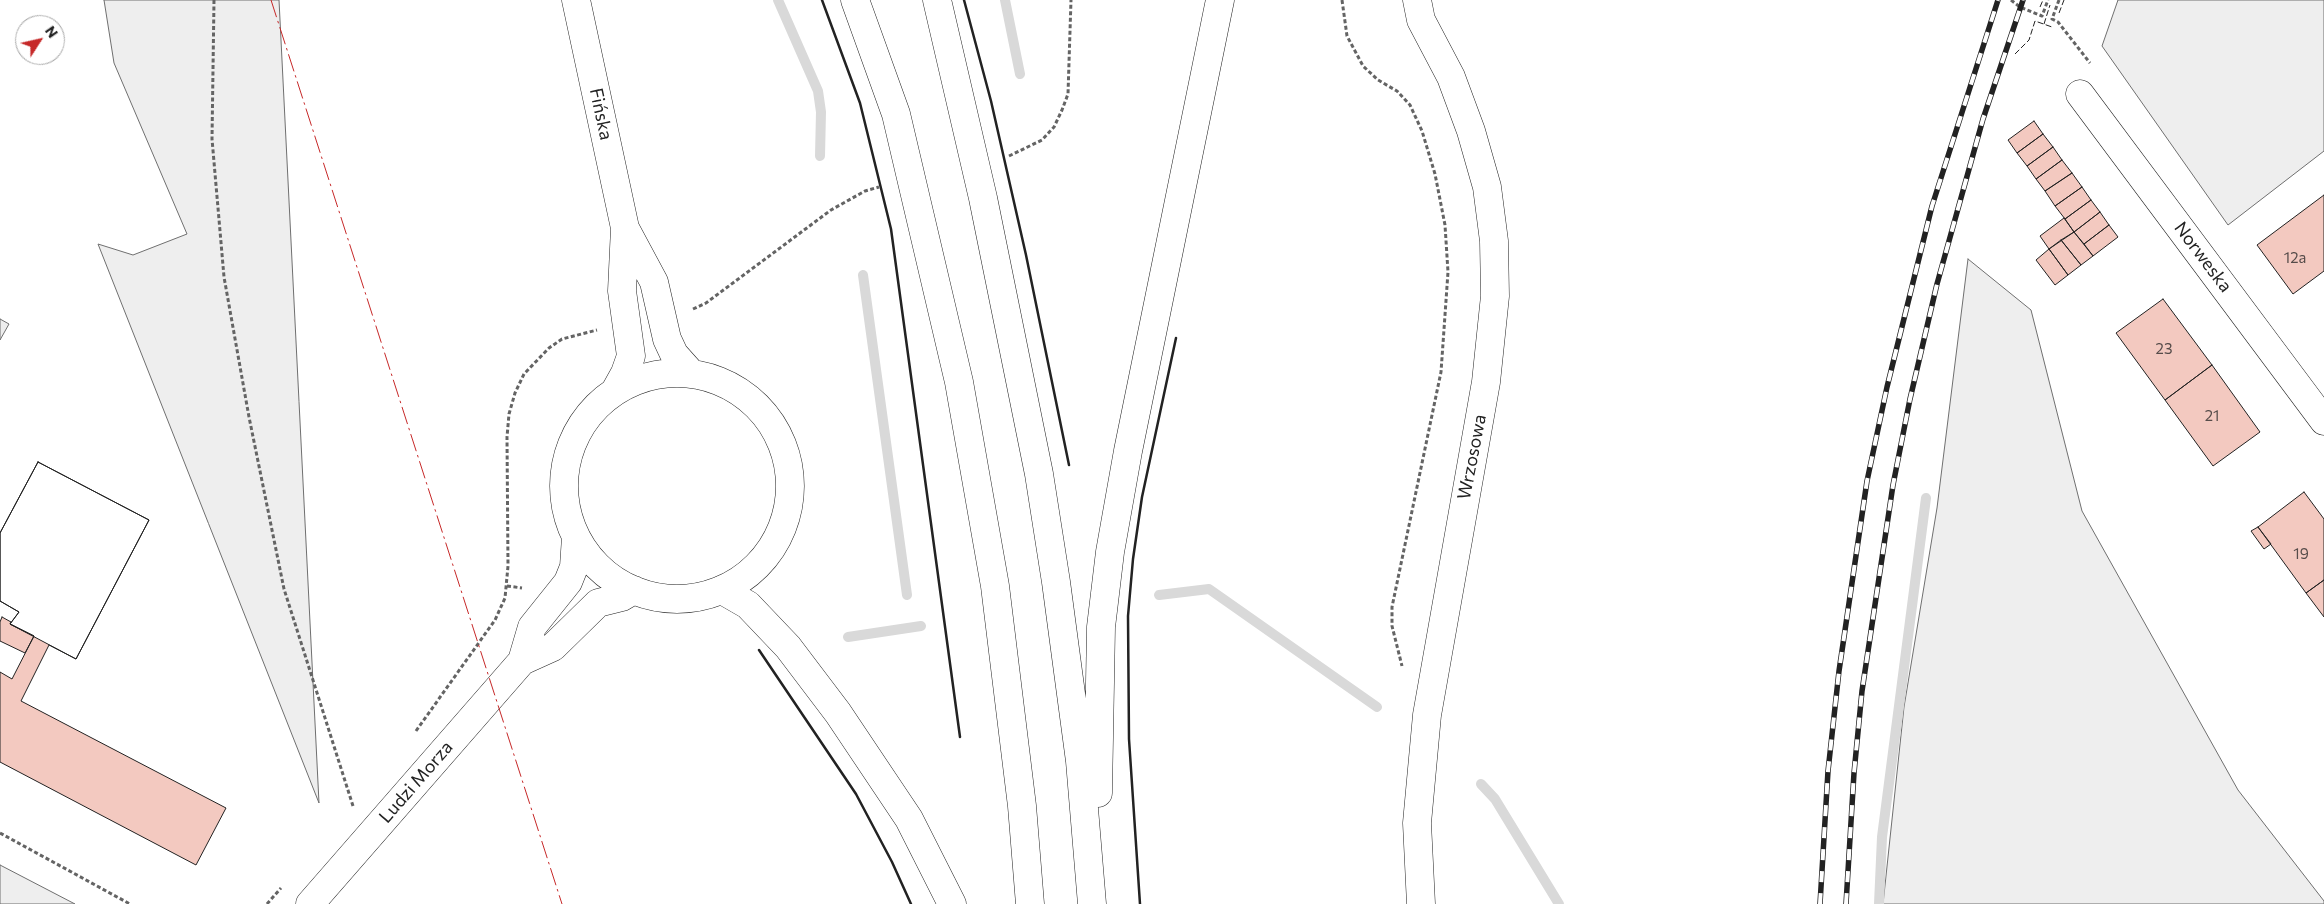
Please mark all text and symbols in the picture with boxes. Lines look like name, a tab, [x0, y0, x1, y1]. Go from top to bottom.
north arrow	[15, 15, 65, 65]
text: N	[42, 23, 62, 41]
street label: Fińska	[585, 86, 617, 142]
street label: Norweska	[2170, 218, 2236, 296]
house number: 12a	[2284, 249, 2306, 267]
house number: 23	[2156, 340, 2172, 358]
house number: 21	[2205, 407, 2219, 425]
street label: Wrzosowa	[1453, 413, 1491, 501]
house number: 19	[2293, 545, 2309, 563]
street label: Ludzi Morza	[375, 737, 457, 827]

